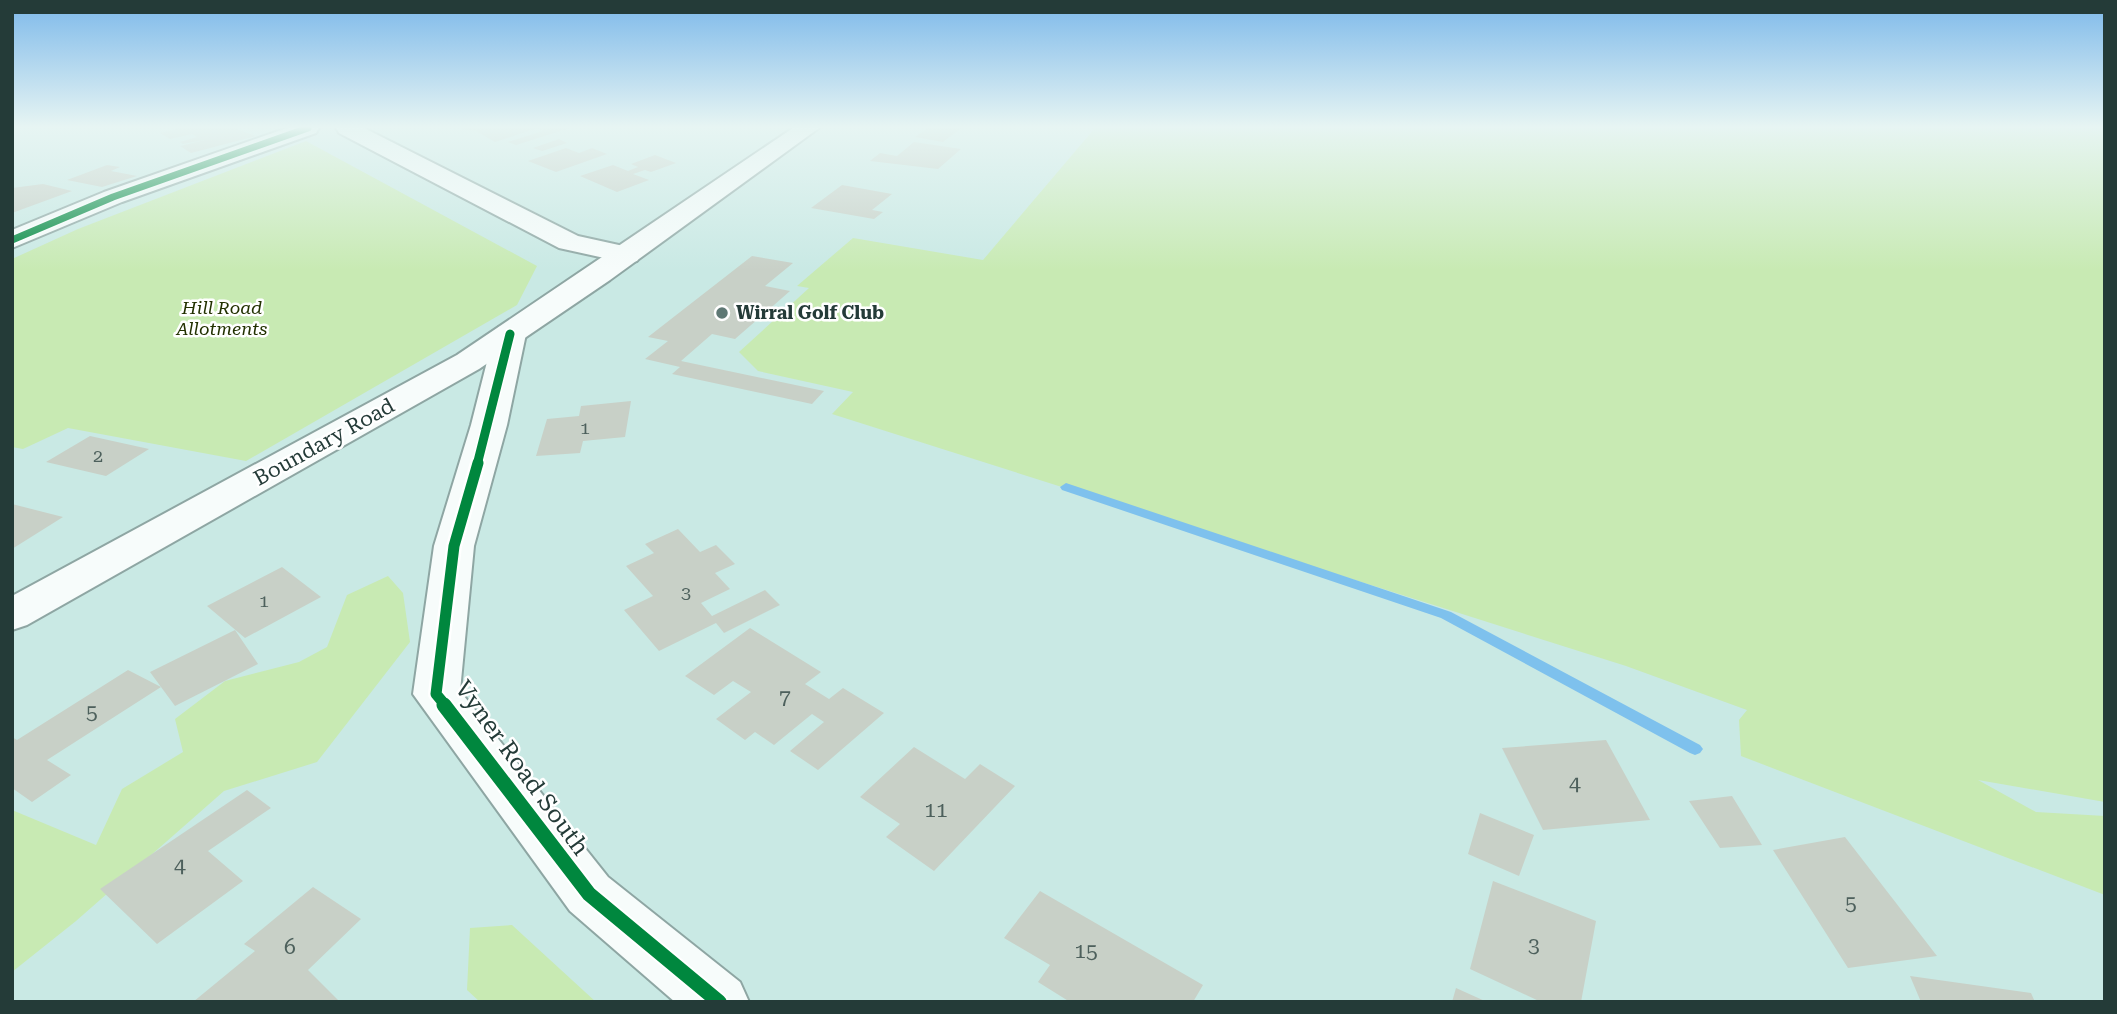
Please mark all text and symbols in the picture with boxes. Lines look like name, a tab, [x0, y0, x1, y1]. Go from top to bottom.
park label: Hill Road Allotments	[176, 297, 267, 339]
place label: Wirral Golf Club	[736, 302, 884, 323]
marker: Wirral Golf Club	[714, 305, 730, 321]
street label: Boundary Road	[250, 393, 399, 491]
house number: 1	[580, 417, 590, 438]
house number: 2	[93, 445, 103, 466]
house number: 3	[681, 582, 691, 603]
house number: 1	[259, 590, 269, 611]
street label: Vyner Road South	[449, 675, 595, 861]
house number: 7	[779, 685, 791, 709]
house number: 5	[86, 700, 98, 724]
house number: 4	[1569, 772, 1581, 796]
house number: 11	[924, 798, 948, 822]
house number: 4	[174, 854, 186, 878]
house number: 5	[1845, 891, 1857, 915]
house number: 3	[1528, 933, 1540, 957]
house number: 6	[284, 935, 296, 959]
house number: 15	[1074, 939, 1098, 963]

